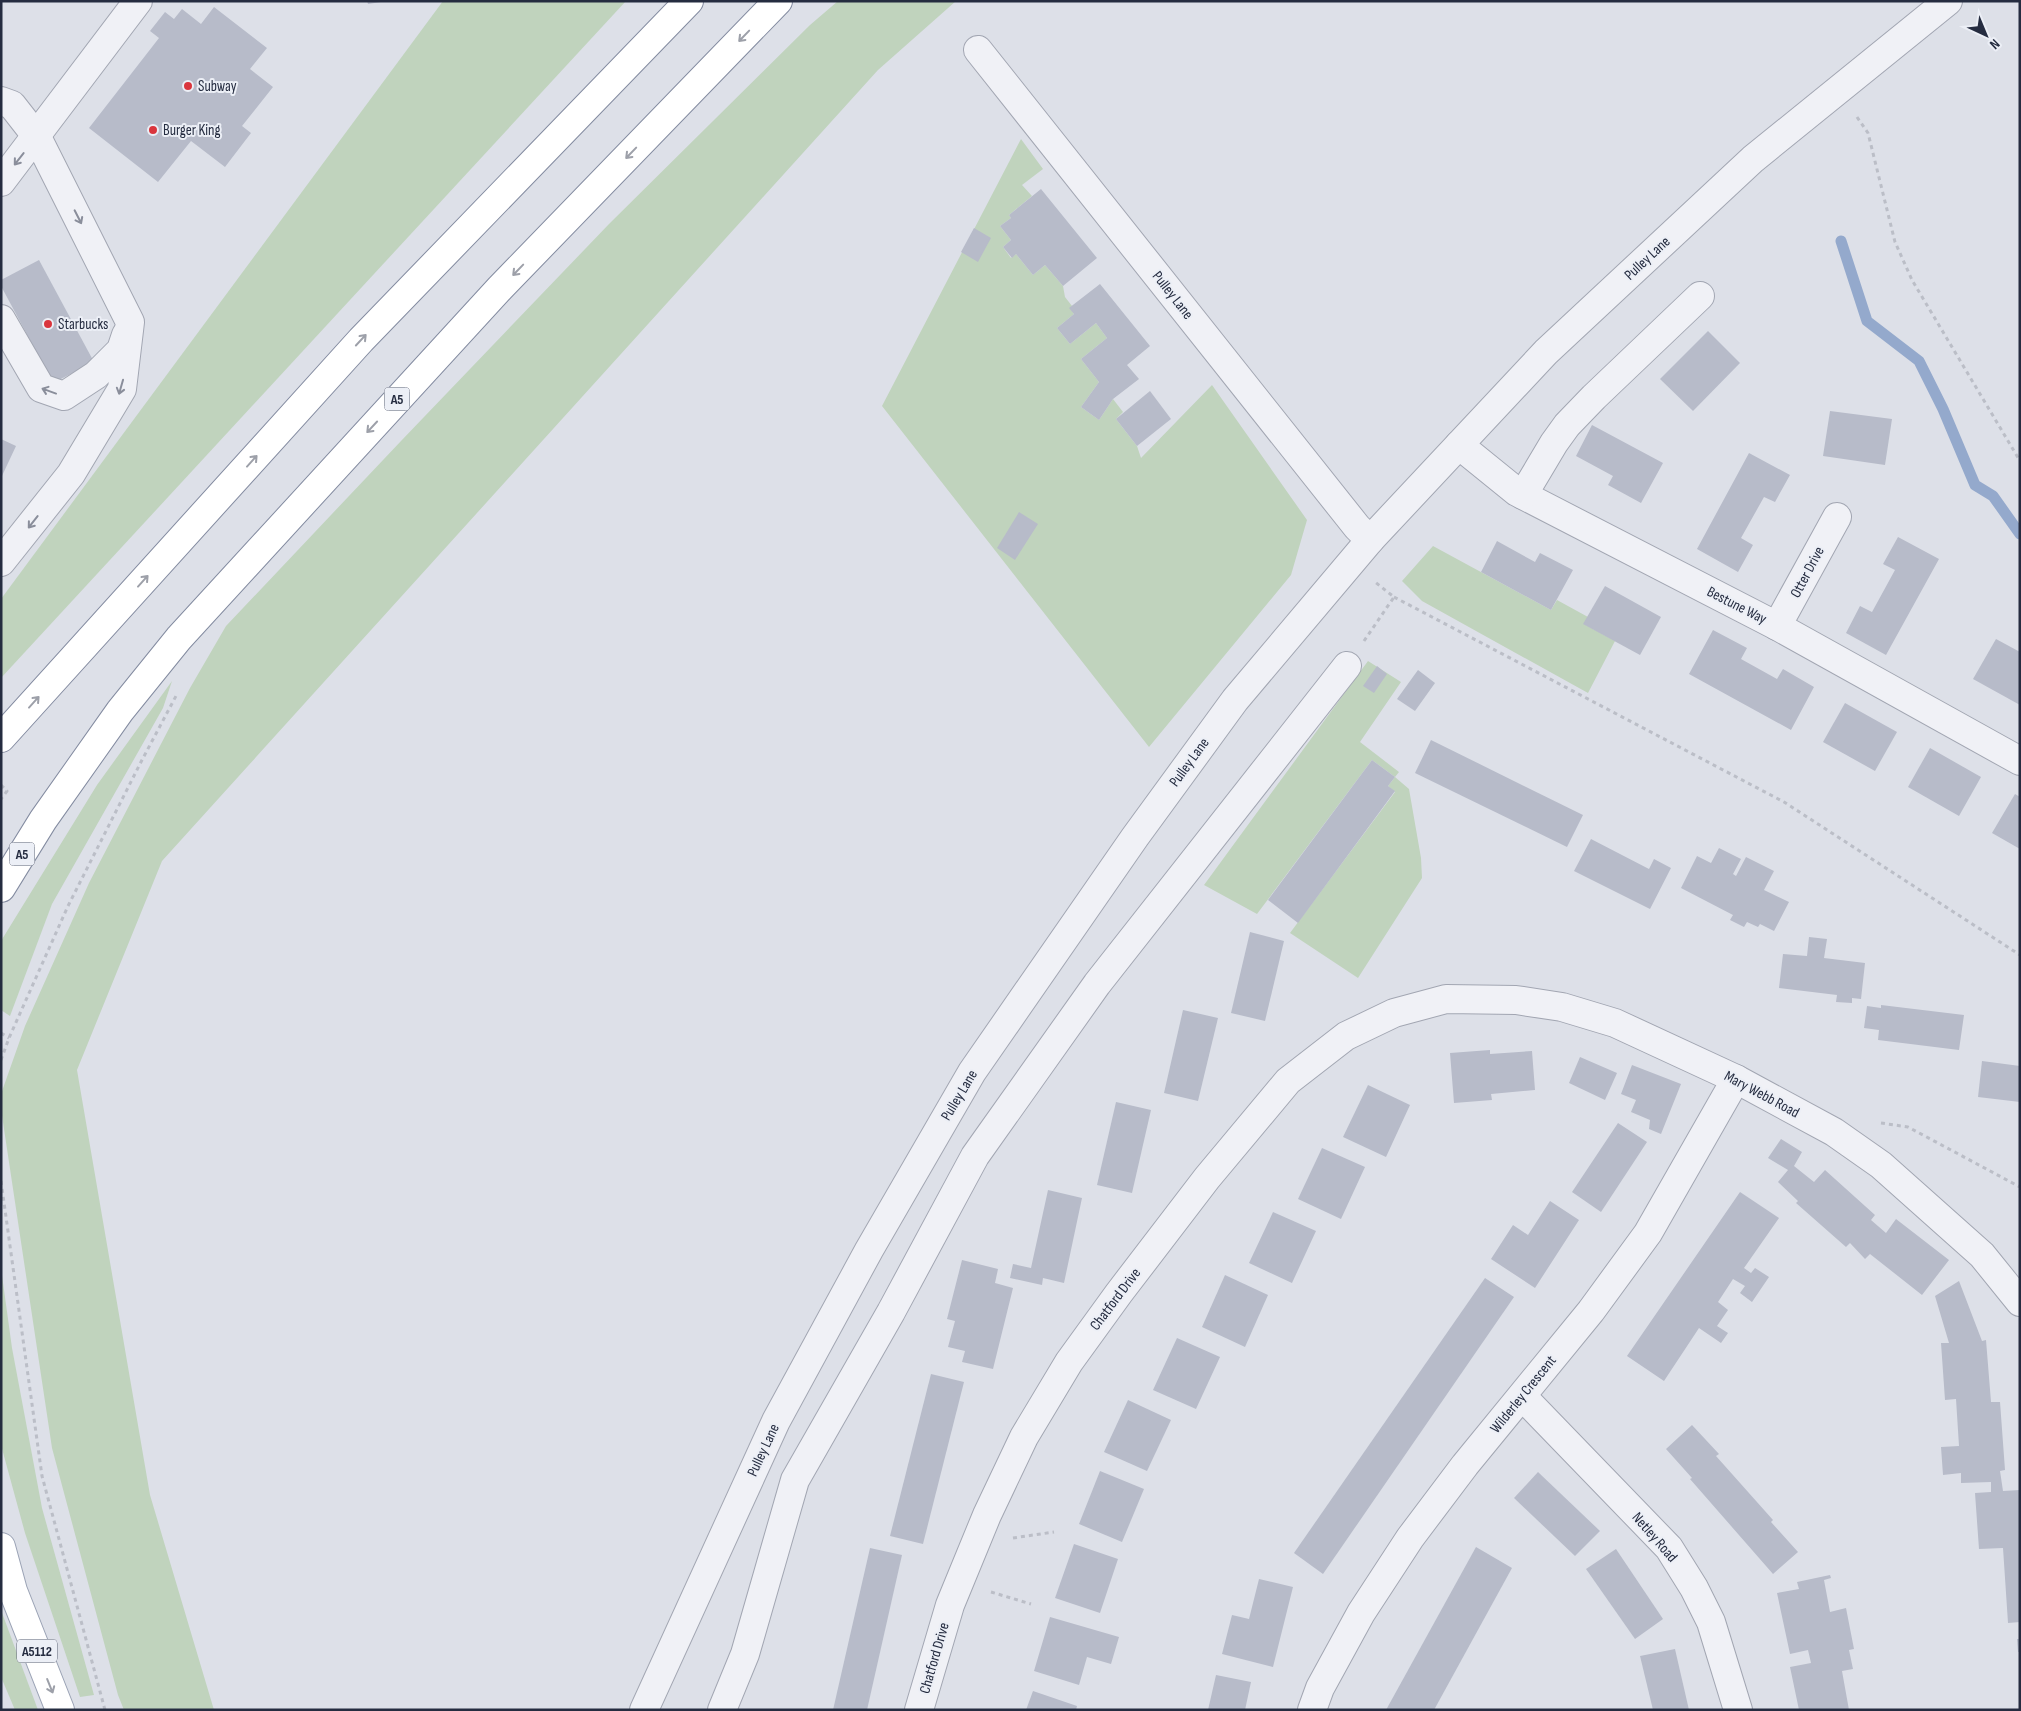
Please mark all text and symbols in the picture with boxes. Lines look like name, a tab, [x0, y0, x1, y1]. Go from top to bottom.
north arrow	[1961, 10, 2011, 60]
one-way arrow	[738, 30, 750, 43]
text: N	[1986, 35, 2003, 53]
place label: Subway	[198, 77, 237, 96]
marker: Subway	[182, 80, 194, 92]
place label: Burger King	[163, 121, 221, 140]
marker: Burger King	[147, 124, 159, 136]
one-way arrow	[625, 147, 637, 159]
one-way arrow	[14, 153, 25, 166]
one-way arrow	[73, 209, 83, 224]
street label: Pulley Lane	[1620, 232, 1674, 284]
one-way arrow	[512, 263, 524, 276]
street label: Pulley Lane	[1148, 267, 1197, 323]
place label: Starbucks	[58, 315, 108, 334]
marker: Starbucks	[42, 318, 54, 330]
one-way arrow	[355, 334, 367, 347]
one-way arrow	[116, 379, 125, 395]
one-way arrow	[42, 386, 58, 395]
road number: A5	[384, 388, 410, 410]
one-way arrow	[366, 421, 377, 434]
one-way arrow	[246, 454, 258, 467]
one-way arrow	[27, 515, 38, 528]
street label: Otter Drive	[1786, 543, 1829, 601]
one-way arrow	[137, 575, 149, 588]
street label: Bestune Way	[1704, 582, 1770, 629]
one-way arrow	[28, 695, 40, 708]
street label: Pulley Lane	[1165, 734, 1214, 791]
road number: A5	[10, 842, 34, 866]
street label: Pulley Lane	[937, 1066, 982, 1124]
street label: Mary Webb Road	[1721, 1067, 1803, 1122]
street label: Chatford Drive	[1086, 1264, 1145, 1334]
street label: Wilderley Crescent	[1486, 1351, 1561, 1437]
street label: Pulley Lane	[743, 1421, 784, 1480]
street label: Netley Road	[1628, 1508, 1682, 1566]
street label: Chatford Drive	[915, 1620, 954, 1696]
road number: A5112	[17, 1640, 57, 1662]
one-way arrow	[46, 1678, 56, 1693]

